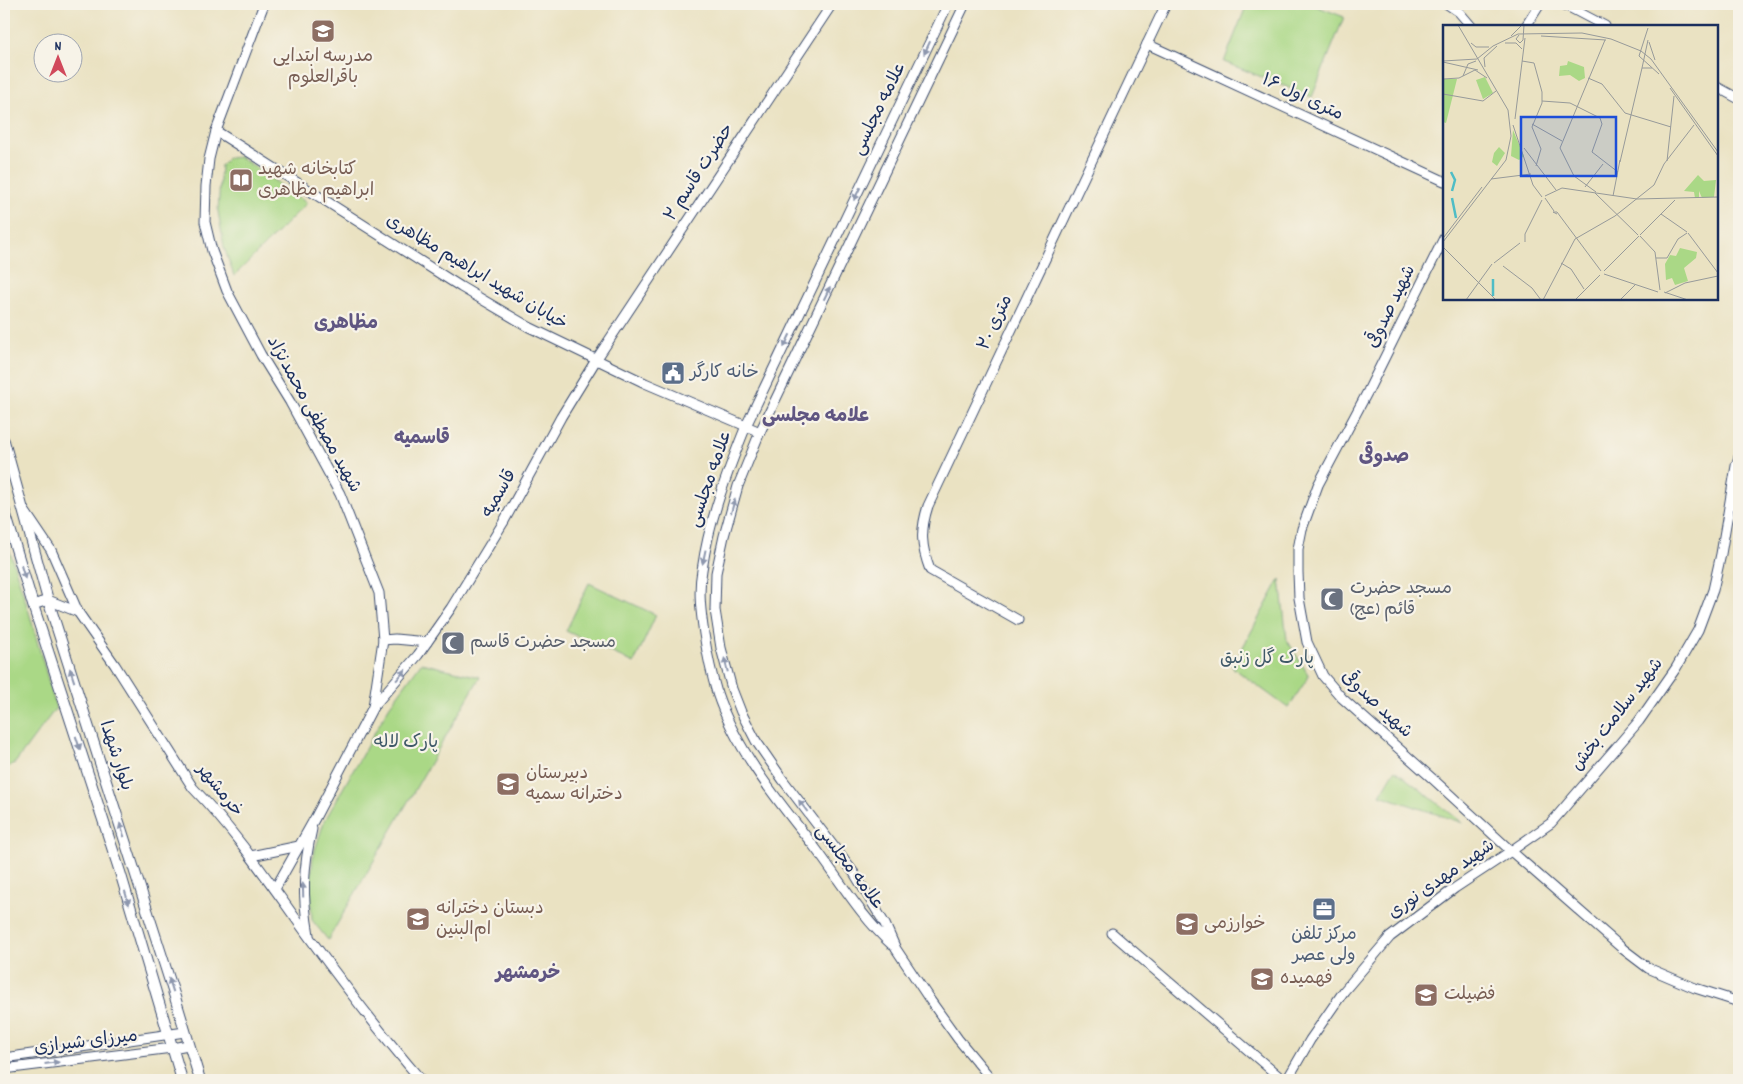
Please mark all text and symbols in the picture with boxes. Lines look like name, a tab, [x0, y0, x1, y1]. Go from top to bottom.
school or university icon: مدرسه ابتدایی باقرالعلوم	[310, 18, 336, 44]
inset map	[1443, 25, 1718, 300]
north arrow	[32, 32, 82, 82]
text: N	[55, 37, 62, 57]
one-way arrow	[923, 41, 931, 55]
place label: مدرسه ابتدایی باقرالعلوم	[273, 45, 373, 91]
street label: علامه مجلسی	[847, 58, 913, 160]
street label: ۱۶ متری اول	[1257, 68, 1347, 128]
street label: ۲ حضرت قاسم	[659, 119, 741, 227]
place label: کتابخانه شهید ابراهیم مظاهری	[258, 158, 374, 204]
library icon: کتابخانه شهید ابراهیم مظاهری	[228, 167, 254, 193]
one-way arrow	[853, 187, 861, 202]
street label: خیابان شهید ابراهیم مظاهری	[381, 209, 571, 337]
street label: شهید صدوقی	[1359, 260, 1423, 353]
one-way arrow	[823, 286, 831, 300]
street label: ۲۰ متری	[972, 291, 1020, 355]
district label: مظاهری	[314, 311, 378, 338]
street label: شهید مصطفی محمدنژاد	[259, 332, 367, 498]
one-way arrow	[783, 334, 791, 348]
public building icon: خانه کارگر	[660, 360, 686, 386]
place label: خانه کارگر	[688, 361, 759, 386]
district label: علامه مجلسی	[762, 404, 870, 431]
district label: قاسمیه	[394, 426, 450, 453]
street label: علامه مجلسی	[683, 427, 739, 531]
district label: صدوقی	[1359, 441, 1409, 471]
street label: قاسمیه	[476, 465, 524, 523]
one-way arrow	[729, 498, 737, 513]
one-way arrow	[700, 550, 708, 565]
one-way arrow	[19, 565, 27, 580]
place label: مسجد حضرت قائم (عج)	[1350, 577, 1452, 623]
mosque icon: مسجد حضرت قائم (عج)	[1319, 586, 1345, 612]
mosque icon: مسجد حضرت قاسم	[440, 630, 466, 656]
place label: مسجد حضرت قاسم	[470, 631, 616, 656]
park label: پارک گل زنبق	[1220, 647, 1314, 672]
street label: شهید سلامت بخش	[1566, 653, 1670, 777]
one-way arrow	[721, 657, 729, 672]
street label: شهید صدوقی	[1335, 664, 1419, 745]
one-way arrow	[68, 668, 75, 683]
one-way arrow	[395, 669, 406, 682]
street label: بلوار شهدا	[92, 718, 138, 794]
park label: پارک لاله	[374, 731, 438, 756]
one-way arrow	[74, 736, 82, 751]
street label: خرمشهر	[188, 757, 248, 823]
place label: دبیرستان دخترانه سمیه	[526, 762, 623, 808]
school or university icon: دبیرستان دخترانه سمیه	[495, 771, 521, 797]
one-way arrow	[798, 799, 808, 813]
street label: علامه مجلسی	[809, 820, 889, 916]
one-way arrow	[117, 822, 125, 837]
street label: شهید مهدی نوری	[1384, 834, 1500, 926]
one-way arrow	[299, 881, 307, 897]
one-way arrow	[124, 891, 132, 906]
office icon: مرکز تلفن ولی عصر	[1311, 896, 1337, 922]
place label: دبستان دخترانه ام‌البنین	[436, 897, 544, 943]
school or university icon: دبستان دخترانه ام‌البنین	[405, 906, 431, 932]
school or university icon: خوارزمی	[1174, 911, 1200, 937]
place label: خوارزمی	[1204, 912, 1266, 937]
place label: مرکز تلفن ولی عصر	[1291, 923, 1357, 969]
district label: خرمشهر	[494, 961, 560, 988]
school or university icon: فهمیده	[1249, 966, 1275, 992]
place label: فهمیده	[1280, 967, 1333, 992]
one-way arrow	[167, 977, 175, 992]
school or university icon: فضیلت	[1413, 982, 1439, 1008]
place label: فضیلت	[1444, 983, 1496, 1008]
street label: میرزای شیرازی	[33, 1024, 139, 1062]
one-way arrow	[44, 1059, 60, 1067]

